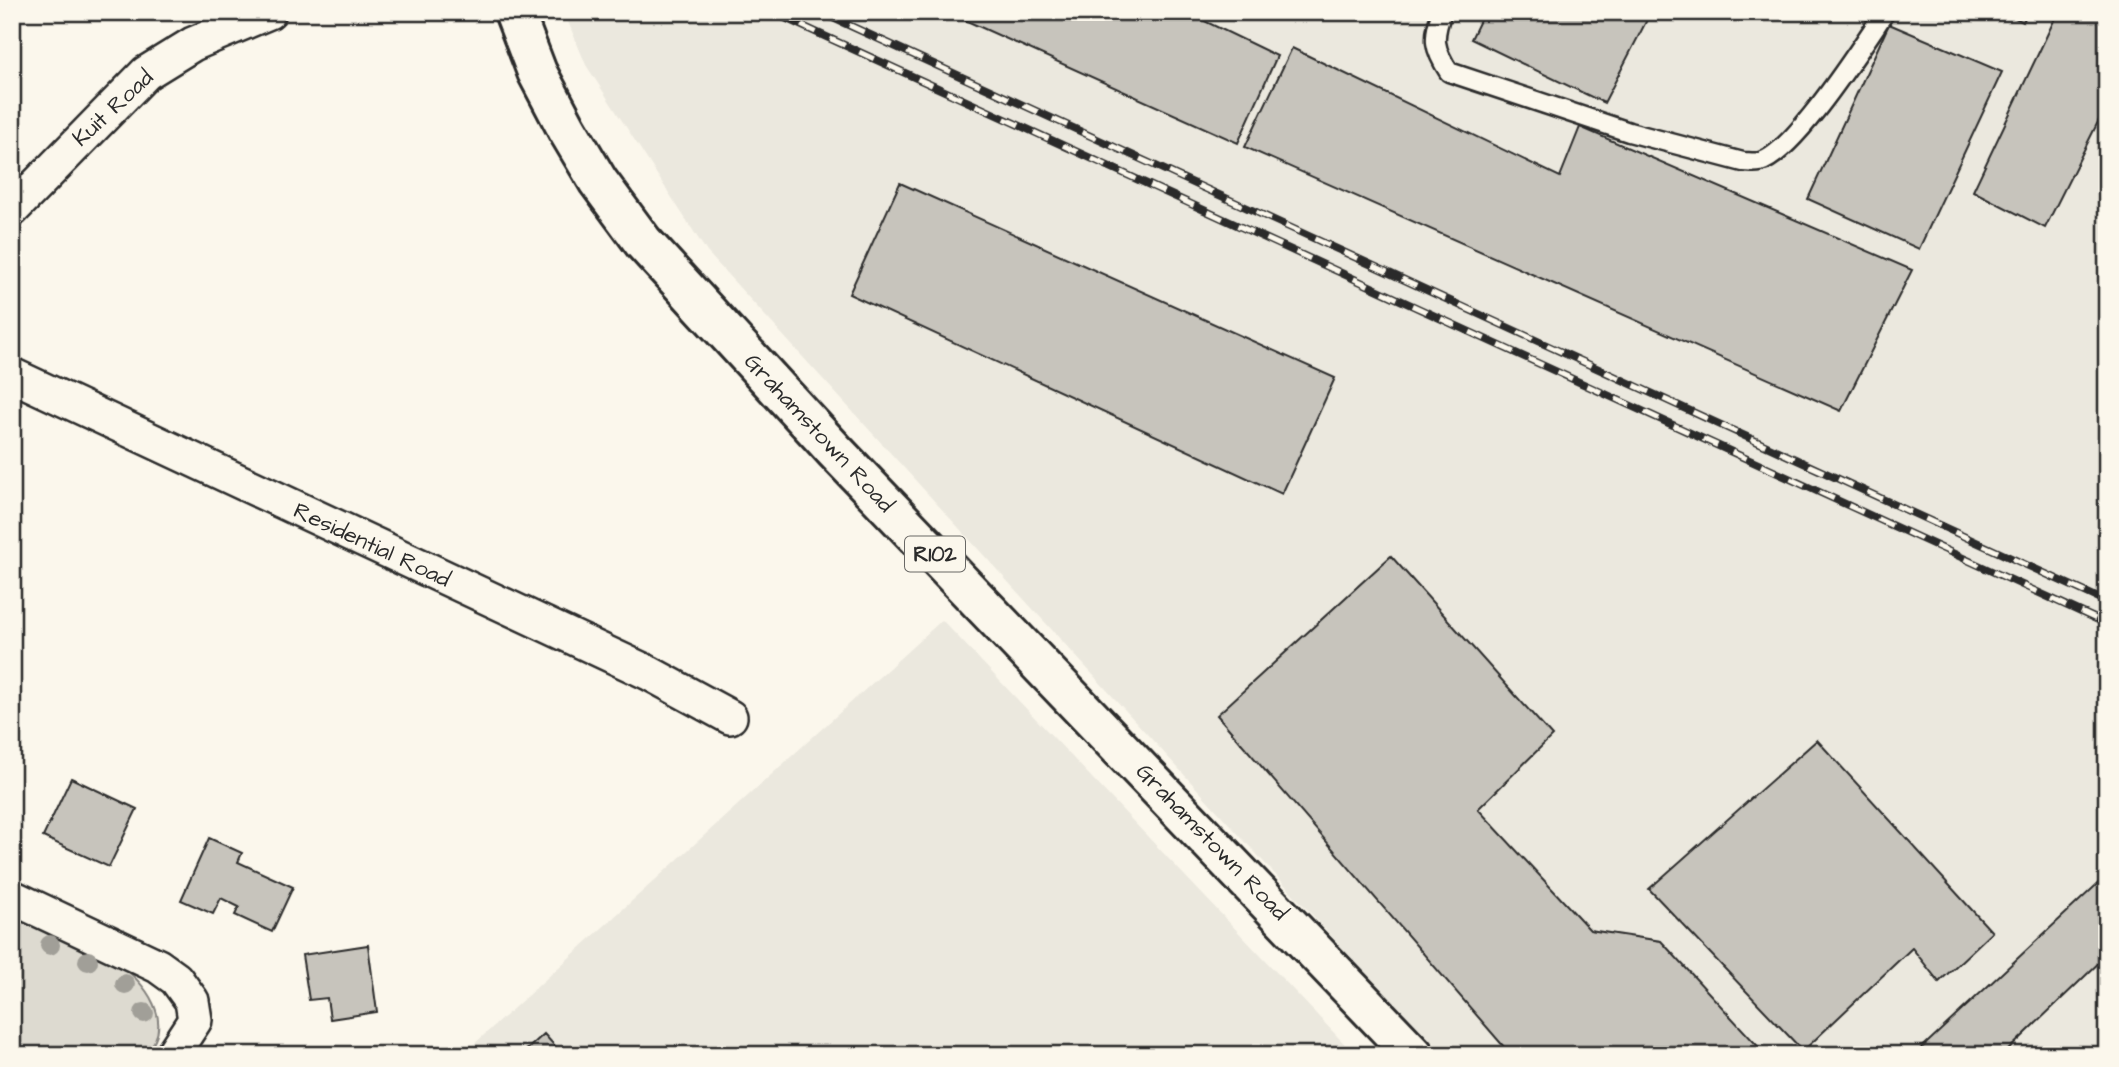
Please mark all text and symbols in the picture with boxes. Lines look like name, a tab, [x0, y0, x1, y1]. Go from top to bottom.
street label: Kuit Road	[65, 62, 161, 154]
street label: Grahamstown Road	[737, 346, 902, 520]
street label: Residential Road	[288, 495, 456, 595]
road number: R102	[905, 536, 965, 572]
street label: Grahamstown Road	[1129, 756, 1296, 928]

